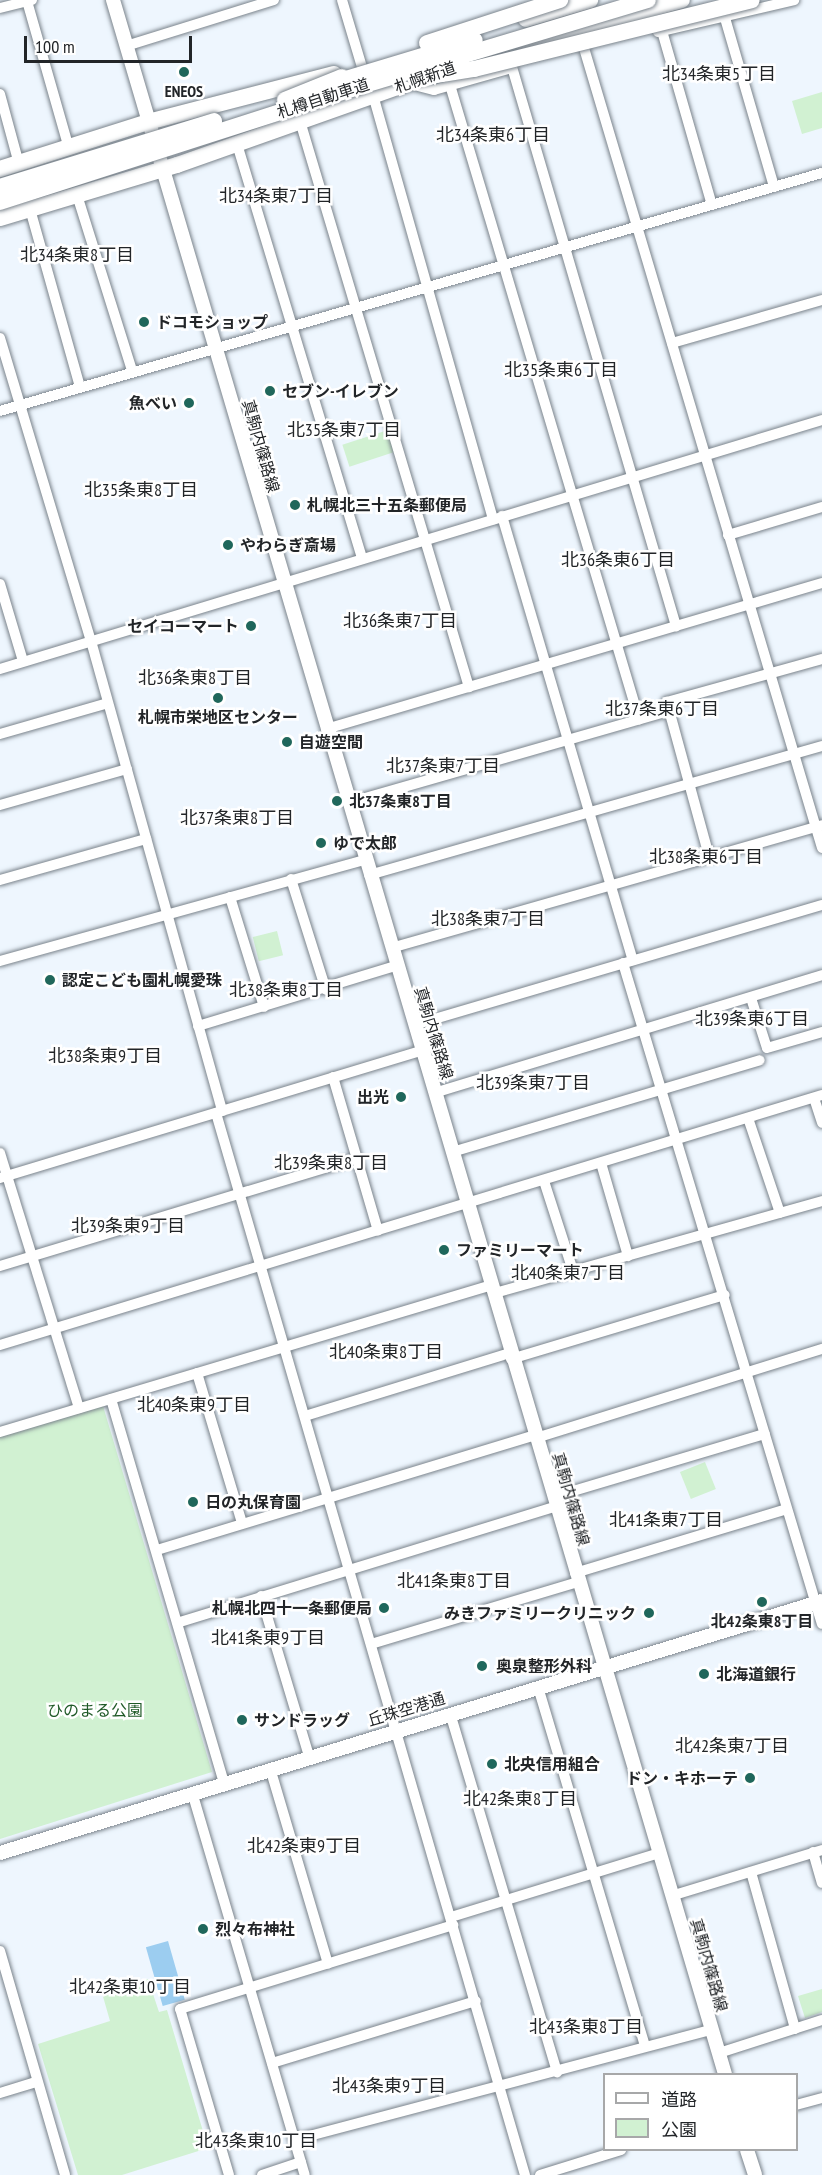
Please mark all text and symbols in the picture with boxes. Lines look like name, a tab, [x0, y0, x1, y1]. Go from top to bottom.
scale bar	[27, 24, 195, 62]
text: 100 m	[35, 35, 75, 58]
street label: 札幌新道	[392, 58, 458, 96]
district label: 北34条東5丁目	[662, 63, 776, 85]
marker: ENEOS	[177, 65, 191, 79]
street label: 札樽自動車道	[274, 74, 372, 122]
place label: ENEOS	[165, 81, 203, 101]
district label: 北34条東6丁目	[436, 124, 550, 146]
district label: 北34条東7丁目	[219, 185, 333, 207]
district label: 北34条東8丁目	[20, 244, 134, 266]
place label: ドコモショップ	[156, 312, 268, 332]
marker: ドコモショップ	[137, 315, 151, 329]
district label: 北35条東6丁目	[504, 359, 618, 381]
place label: セブン-イレブン	[282, 381, 399, 401]
marker: セブン-イレブン	[263, 384, 277, 398]
place label: 魚べい	[129, 393, 177, 413]
marker: 魚べい	[182, 396, 196, 410]
street label: 真駒内篠路線	[239, 397, 283, 495]
district label: 北35条東7丁目	[287, 419, 401, 441]
district label: 北35条東8丁目	[84, 479, 198, 501]
place label: 札幌北三十五条郵便局	[307, 495, 467, 515]
marker: 札幌北三十五条郵便局	[288, 498, 302, 512]
place label: やわらぎ斎場	[240, 535, 336, 555]
marker: やわらぎ斎場	[221, 538, 235, 552]
district label: 北36条東6丁目	[561, 549, 675, 571]
district label: 北36条東7丁目	[343, 610, 457, 632]
place label: セイコーマート	[127, 616, 239, 636]
marker: セイコーマート	[244, 619, 258, 633]
district label: 北36条東8丁目	[138, 667, 252, 689]
marker: 札幌市栄地区センター	[211, 691, 225, 705]
district label: 北37条東6丁目	[605, 698, 719, 720]
place label: 札幌市栄地区センター	[138, 707, 298, 727]
place label: 自遊空間	[299, 732, 363, 752]
marker: 自遊空間	[280, 735, 294, 749]
district label: 北37条東7丁目	[386, 755, 500, 777]
place label: 北37条東8丁目	[349, 791, 452, 811]
marker: 北37条東8丁目	[330, 794, 344, 808]
district label: 北37条東8丁目	[180, 807, 294, 829]
place label: ゆで太郎	[333, 833, 397, 853]
marker: ゆで太郎	[314, 836, 328, 850]
district label: 北38条東6丁目	[649, 846, 763, 868]
district label: 北38条東7丁目	[431, 908, 545, 930]
place label: 認定こども園札幌愛珠	[62, 970, 222, 990]
marker: 認定こども園札幌愛珠	[43, 973, 57, 987]
district label: 北38条東8丁目	[229, 979, 343, 1001]
street label: 真駒内篠路線	[411, 984, 457, 1082]
district label: 北39条東6丁目	[695, 1008, 809, 1030]
district label: 北38条東9丁目	[48, 1045, 162, 1067]
district label: 北39条東7丁目	[476, 1072, 590, 1094]
place label: 出光	[357, 1087, 389, 1107]
marker: 出光	[394, 1090, 408, 1104]
district label: 北39条東8丁目	[274, 1152, 388, 1174]
district label: 北39条東9丁目	[71, 1215, 185, 1237]
place label: ファミリーマート	[456, 1240, 584, 1260]
marker: ファミリーマート	[437, 1243, 451, 1257]
district label: 北40条東7丁目	[511, 1262, 625, 1284]
district label: 北40条東8丁目	[329, 1341, 443, 1363]
district label: 北40条東9丁目	[137, 1394, 251, 1416]
street label: 真駒内篠路線	[549, 1450, 593, 1548]
place label: 日の丸保育園	[205, 1492, 301, 1512]
marker: 日の丸保育園	[186, 1495, 200, 1509]
district label: 北41条東7丁目	[609, 1509, 723, 1531]
district label: 北41条東8丁目	[397, 1570, 511, 1592]
marker: 北42条東8丁目	[755, 1595, 769, 1609]
place label: 札幌北四十一条郵便局	[212, 1598, 372, 1618]
marker: 札幌北四十一条郵便局	[377, 1601, 391, 1615]
place label: みきファミリークリニック	[444, 1603, 636, 1623]
marker: みきファミリークリニック	[640, 1604, 658, 1622]
place label: 北42条東8丁目	[711, 1611, 813, 1631]
district label: 北41条東9丁目	[211, 1627, 325, 1649]
place label: 奥泉整形外科	[496, 1656, 592, 1676]
marker: 奥泉整形外科	[473, 1657, 491, 1675]
place label: 北海道銀行	[716, 1664, 796, 1684]
marker: 北海道銀行	[697, 1667, 711, 1681]
street label: 丘珠空港通	[365, 1688, 447, 1730]
park label: ひのまる公園	[47, 1700, 143, 1720]
place label: サンドラッグ	[254, 1710, 350, 1730]
marker: サンドラッグ	[235, 1713, 249, 1727]
district label: 北42条東7丁目	[675, 1735, 789, 1757]
place label: 北央信用組合	[504, 1754, 600, 1774]
marker: 北央信用組合	[485, 1757, 499, 1771]
place label: ドン・キホーテ	[626, 1768, 738, 1788]
marker: ドン・キホーテ	[743, 1771, 757, 1785]
district label: 北42条東8丁目	[463, 1788, 577, 1810]
district label: 北42条東9丁目	[247, 1835, 361, 1857]
street label: 真駒内篠路線	[687, 1916, 731, 2014]
place label: 烈々布神社	[215, 1919, 295, 1939]
marker: 烈々布神社	[196, 1922, 210, 1936]
district label: 北42条東10丁目	[69, 1976, 191, 1998]
district label: 北43条東8丁目	[529, 2016, 643, 2038]
legend	[603, 2073, 798, 2151]
district label: 北43条東9丁目	[332, 2075, 446, 2097]
text: 道路	[661, 2088, 697, 2111]
text: 公園	[661, 2118, 697, 2141]
district label: 北43条東10丁目	[195, 2130, 317, 2152]

